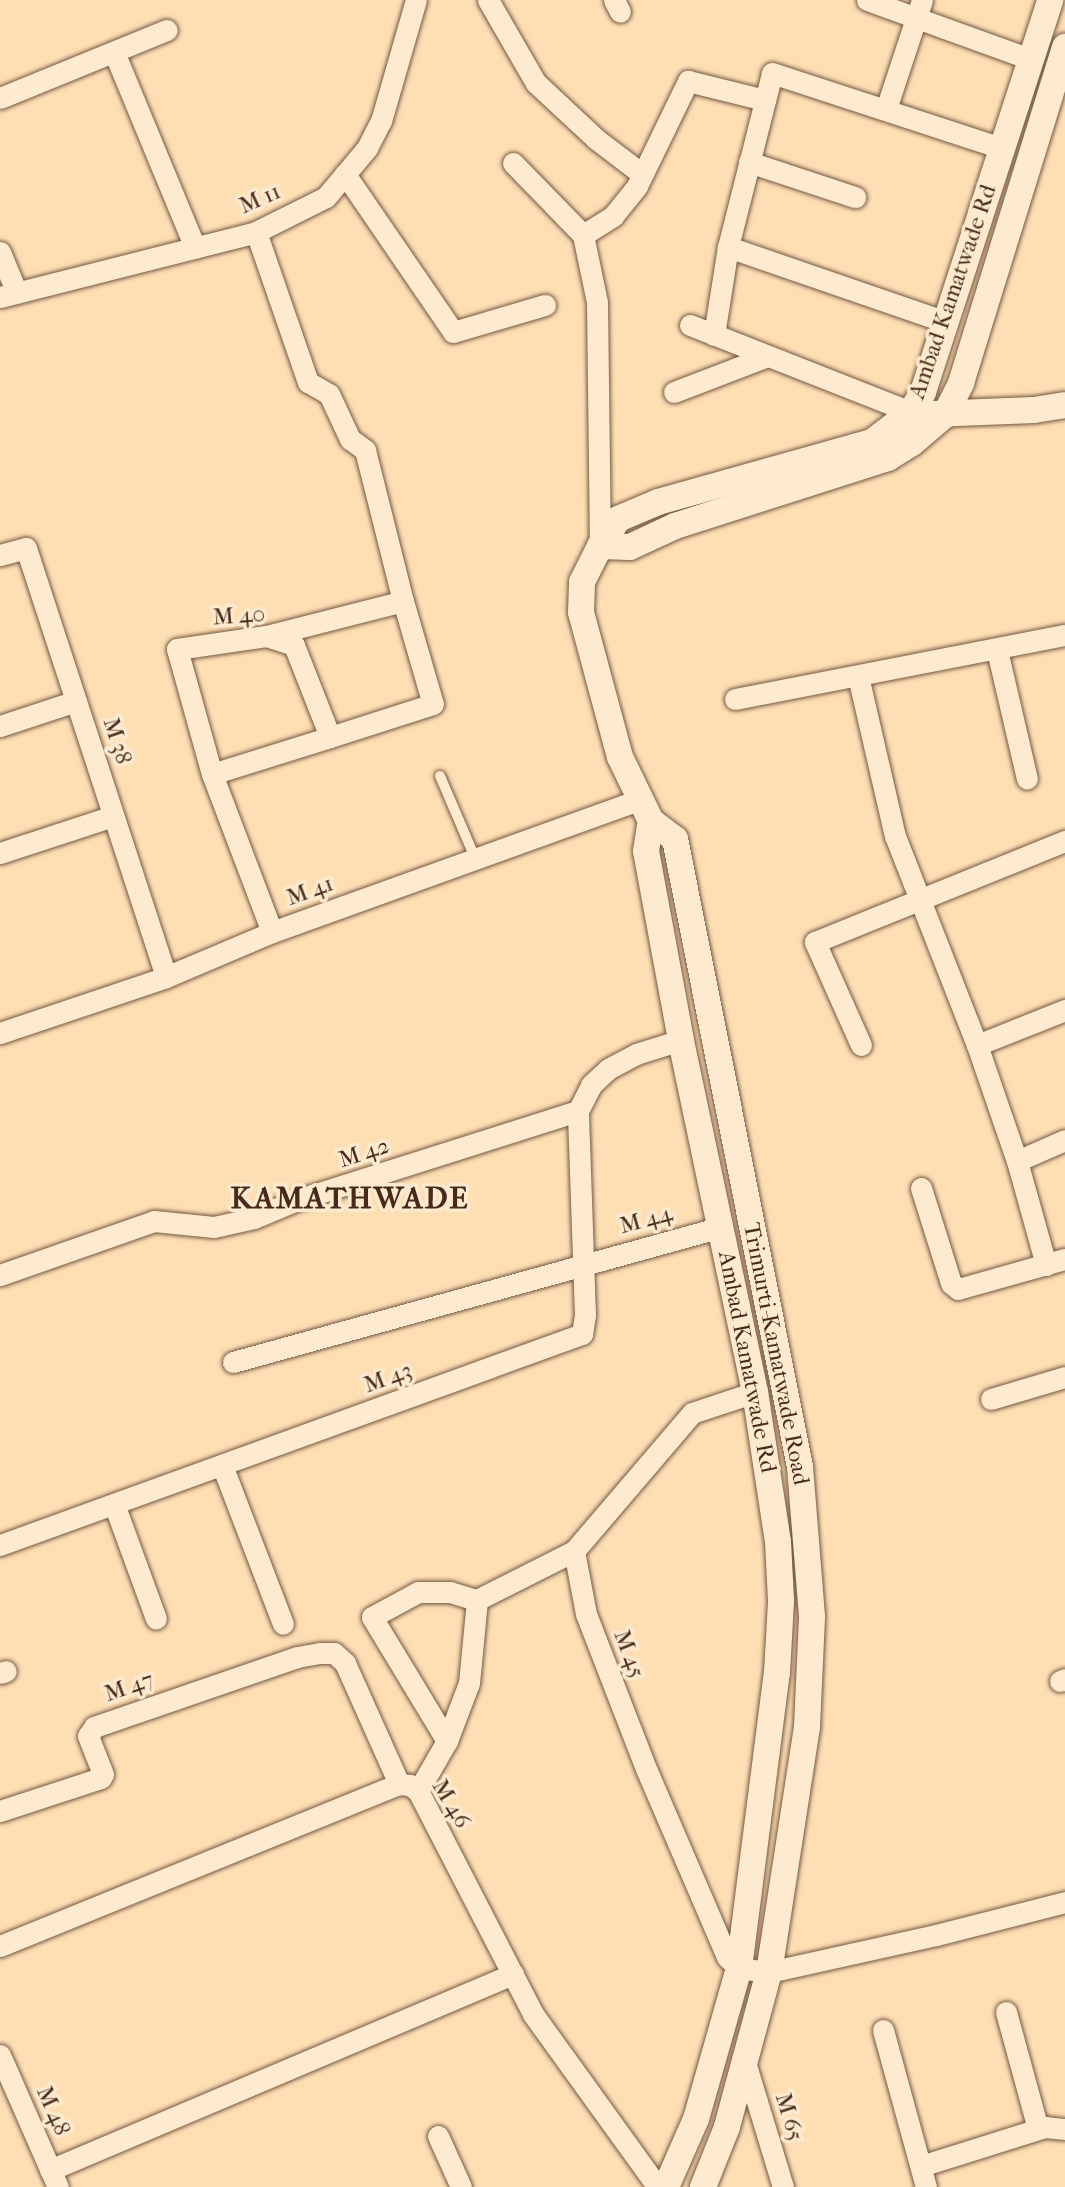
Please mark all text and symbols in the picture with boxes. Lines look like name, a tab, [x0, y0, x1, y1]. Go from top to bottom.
street label: M 11	[235, 178, 285, 220]
street label: Ambad Kamatwade Rd	[903, 181, 1003, 403]
street label: M 40	[212, 600, 266, 632]
street label: M 38	[97, 714, 137, 768]
street label: M 41	[283, 870, 337, 912]
street label: M 42	[335, 1132, 393, 1174]
district label: KAMATHWADE	[232, 1181, 468, 1217]
street label: M 44	[617, 1200, 675, 1240]
street label: Trimurti-Kamatwade Road	[737, 1221, 815, 1487]
street label: Ambad Kamatwade Rd	[712, 1249, 782, 1475]
street label: M 43	[360, 1357, 416, 1399]
street label: M 45	[607, 1626, 651, 1682]
street label: M 47	[101, 1666, 157, 1708]
street label: M 46	[426, 1775, 476, 1833]
street label: M 48	[30, 2082, 76, 2140]
street label: M 65	[769, 2090, 809, 2144]

